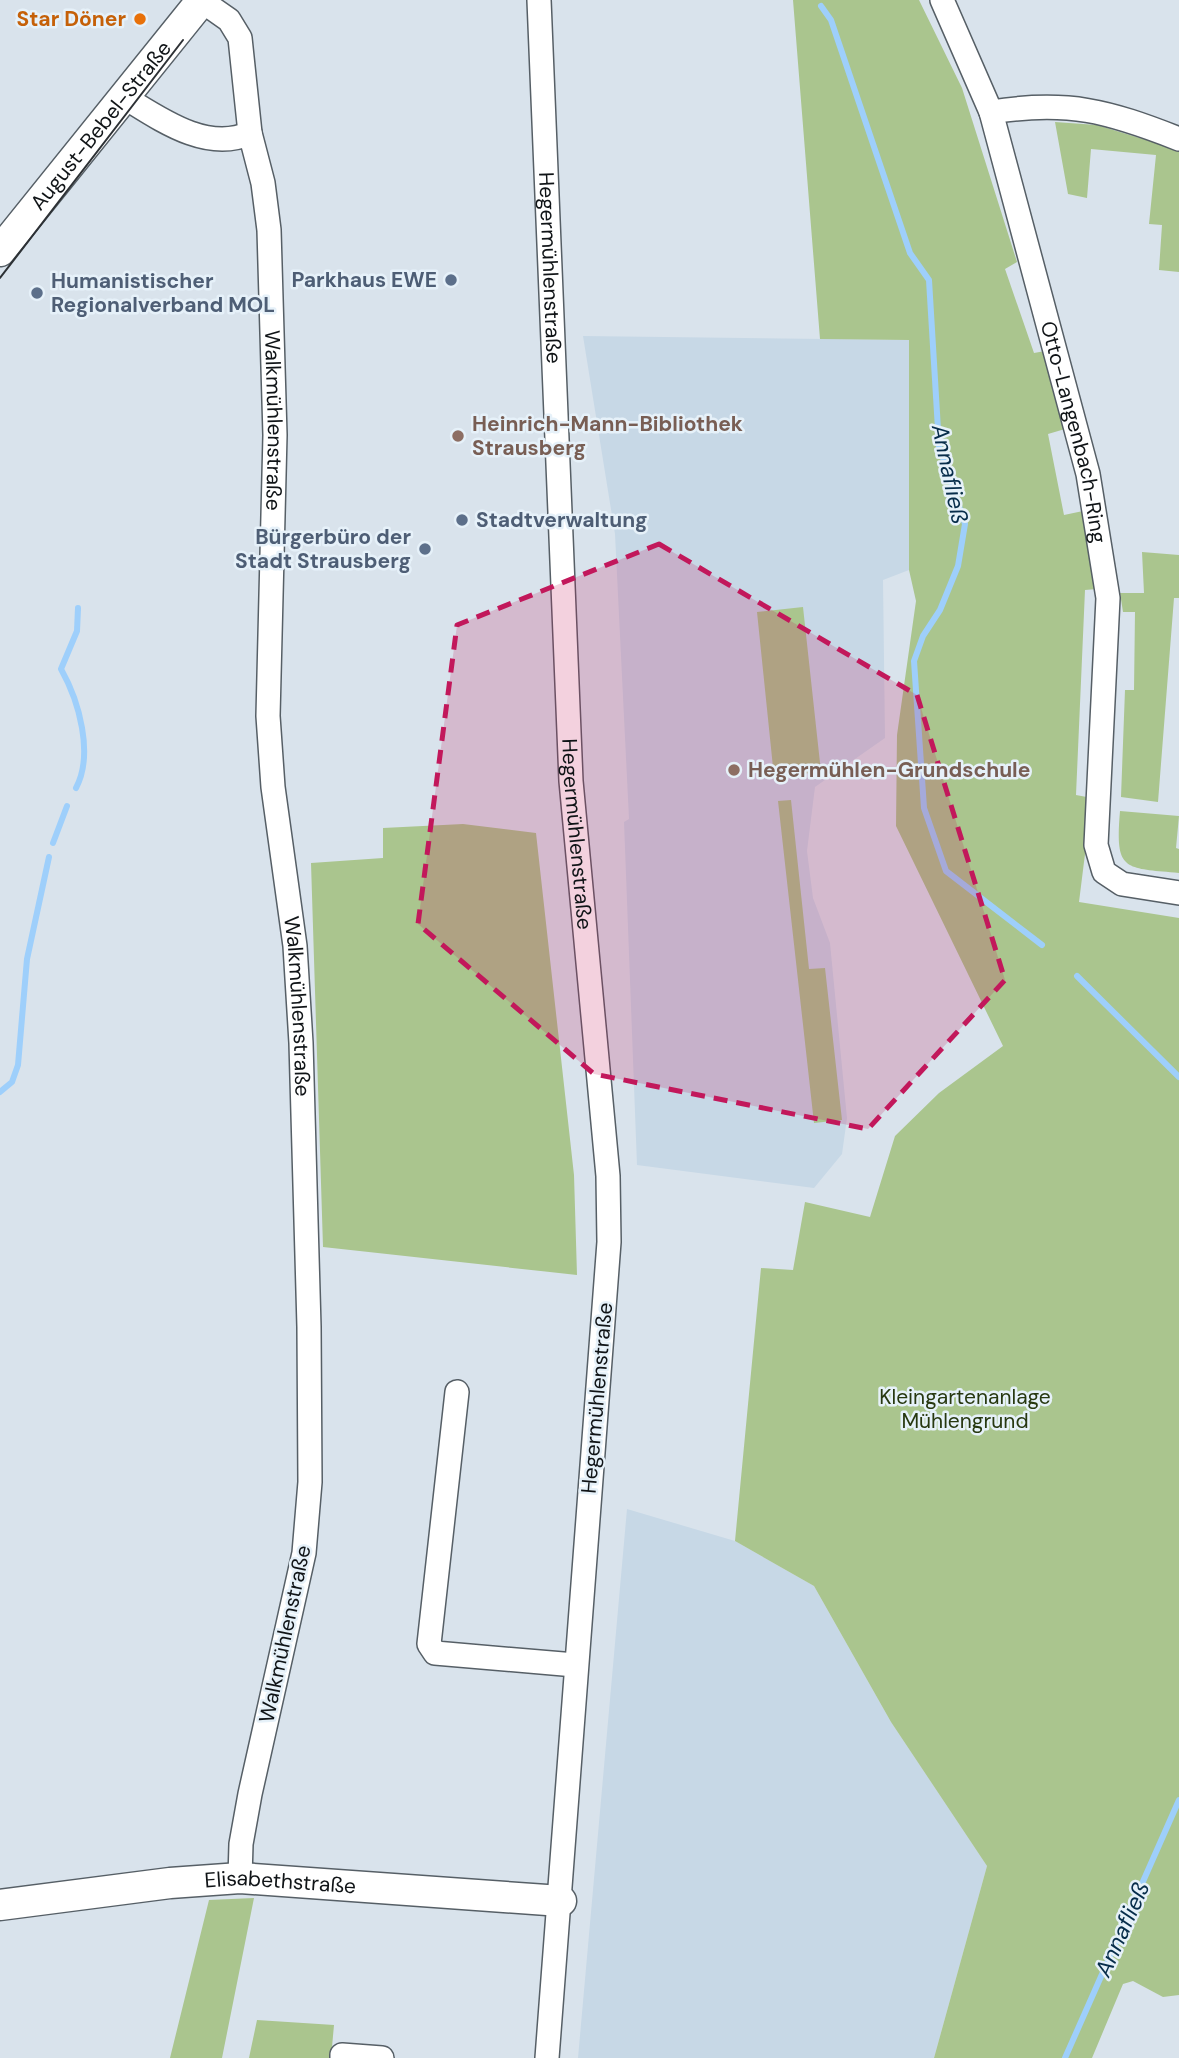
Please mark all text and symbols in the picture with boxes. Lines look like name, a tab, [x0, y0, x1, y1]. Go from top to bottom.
place label: Star Döner	[17, 5, 126, 33]
marker: Star Döner	[132, 11, 148, 27]
street label: August-Bebel-Straße	[24, 35, 178, 216]
street label: Hegermühlenstraße	[532, 171, 568, 364]
place label: Parkhaus EWE	[292, 266, 437, 294]
place label: Humanistischer Regionalverband MOL	[51, 267, 275, 319]
marker: Parkhaus EWE	[443, 272, 459, 288]
marker: Humanistischer Regionalverband MOL	[29, 285, 45, 301]
street label: Otto-Langenbach-Ring	[1034, 318, 1113, 545]
street label: Walkmühlenstraße	[258, 330, 289, 511]
place label: Heinrich-Mann-Bibliothek Strausberg	[472, 410, 743, 462]
water label: Annafließ	[925, 420, 975, 527]
marker: Heinrich-Mann-Bibliothek Strausberg	[450, 428, 466, 444]
place label: Stadtverwaltung	[476, 506, 648, 534]
marker: Stadtverwaltung	[454, 512, 470, 528]
place label: Bürgerbüro der Stadt Strausberg	[235, 523, 411, 575]
marker: Bürgerbüro der Stadt Strausberg	[417, 541, 433, 557]
street label: Hegermühlenstraße	[555, 738, 599, 931]
place label: Hegermühlen-Grundschule	[748, 756, 1030, 784]
marker: Hegermühlen-Grundschule	[726, 762, 742, 778]
street label: Walkmühlenstraße	[277, 914, 317, 1097]
street label: Hegermühlenstraße	[575, 1301, 619, 1495]
park label: Kleingartenanlage Mühlengrund	[879, 1383, 1051, 1435]
street label: Walkmühlenstraße	[253, 1543, 317, 1725]
street label: Elisabethstraße	[204, 1864, 357, 1900]
water label: Annafließ	[1087, 1877, 1156, 1982]

